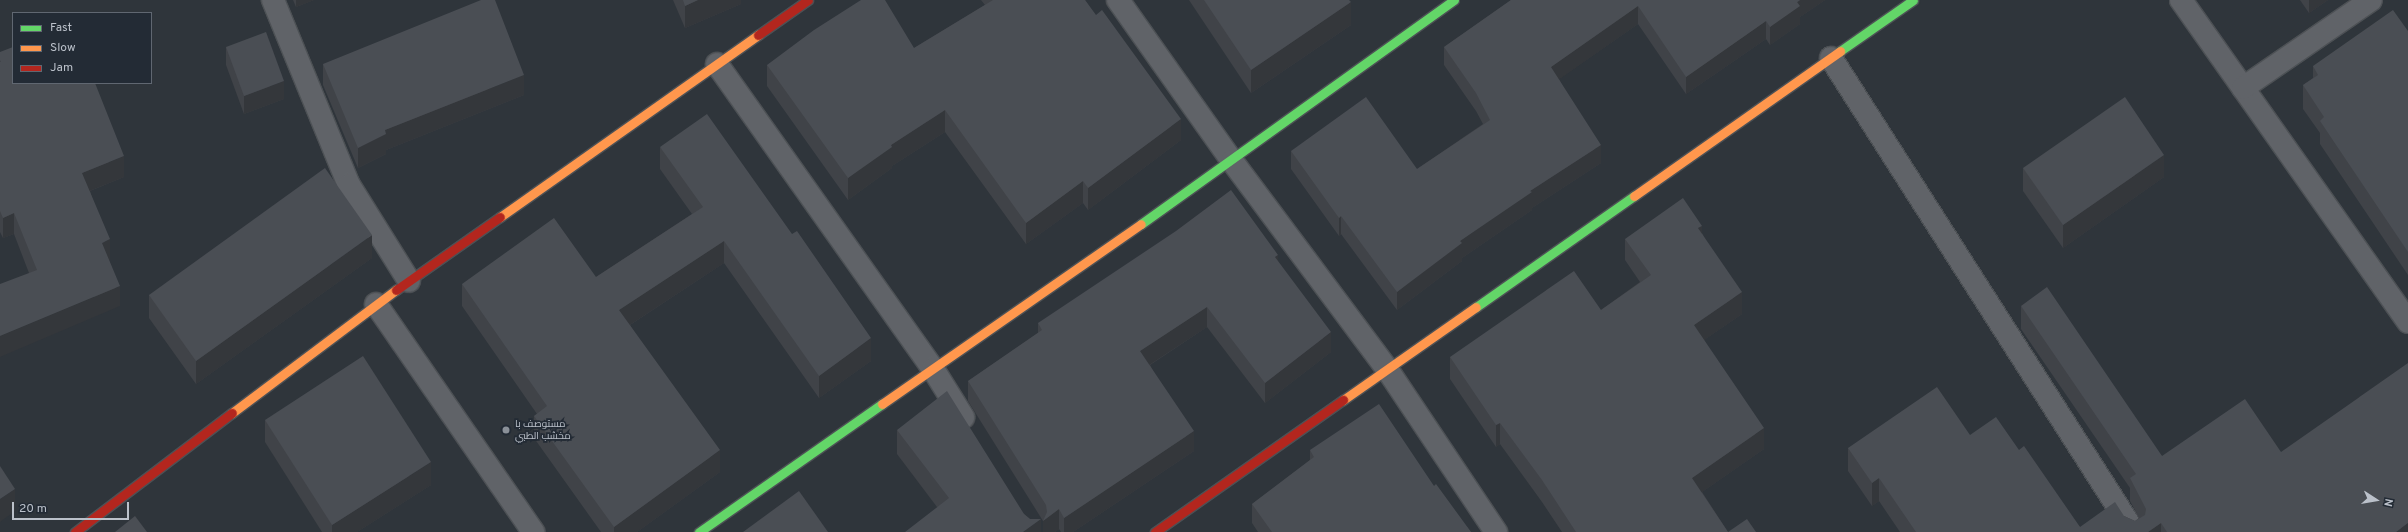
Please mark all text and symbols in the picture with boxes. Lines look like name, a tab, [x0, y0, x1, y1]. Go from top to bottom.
legend	[12, 12, 152, 84]
text: Fast	[50, 20, 72, 36]
text: Slow	[50, 40, 76, 56]
text: Jam	[50, 60, 73, 76]
place label: مستوصف با مخشب الطبي	[515, 418, 571, 442]
marker: مستوصف با مخشب الطبي	[500, 424, 512, 436]
north arrow	[2356, 480, 2396, 520]
scale bar	[14, 494, 131, 520]
text: N	[2380, 497, 2395, 508]
text: 20 m	[19, 501, 47, 517]

